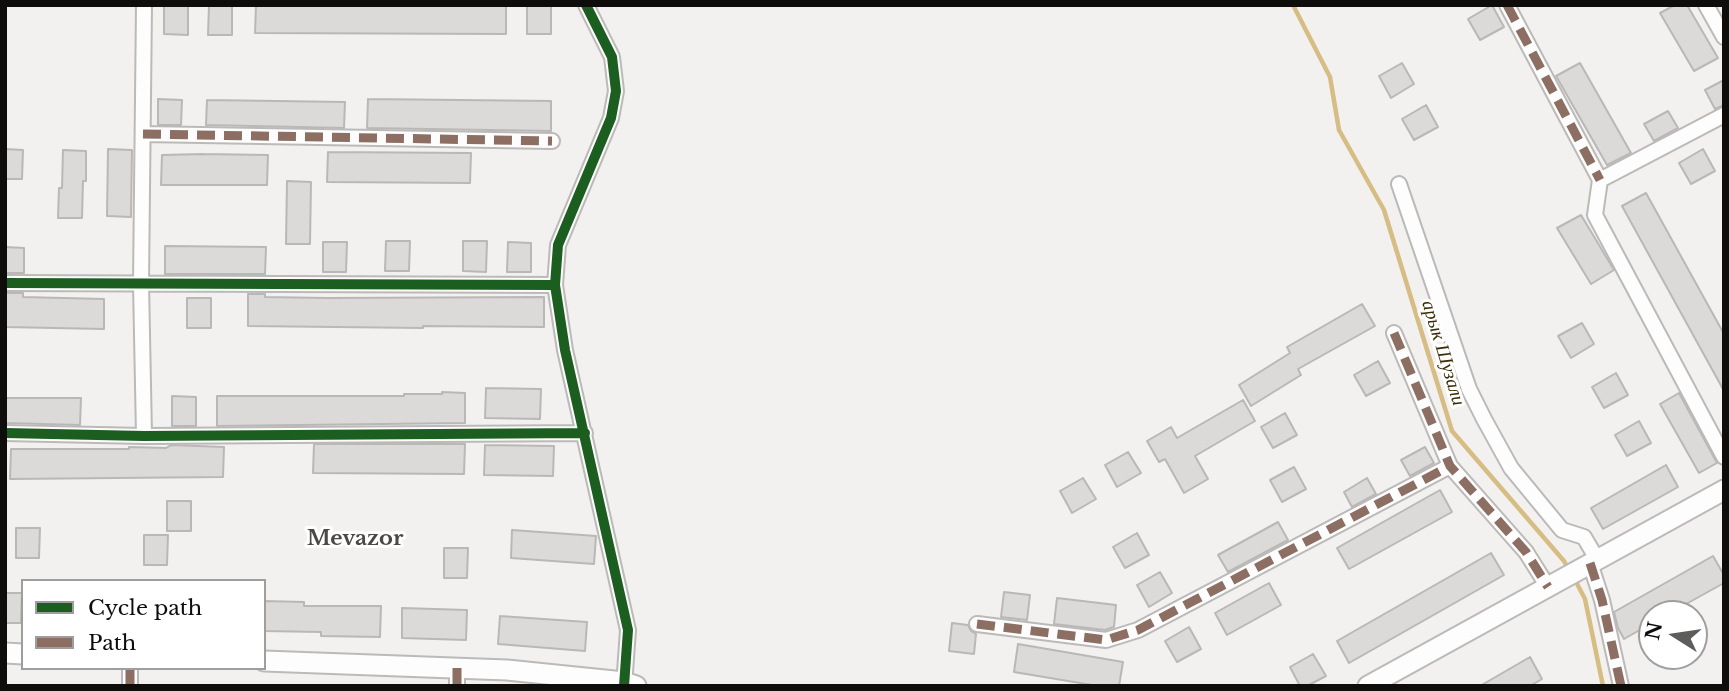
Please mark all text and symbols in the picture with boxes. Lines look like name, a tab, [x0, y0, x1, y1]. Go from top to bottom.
water label: арык Шузали	[1416, 298, 1470, 408]
district label: Mevazor	[307, 526, 403, 552]
legend	[21, 579, 266, 670]
text: Cycle path	[88, 595, 202, 621]
north arrow	[1638, 600, 1708, 670]
text: N	[1641, 620, 1667, 642]
text: Path	[88, 630, 136, 656]

